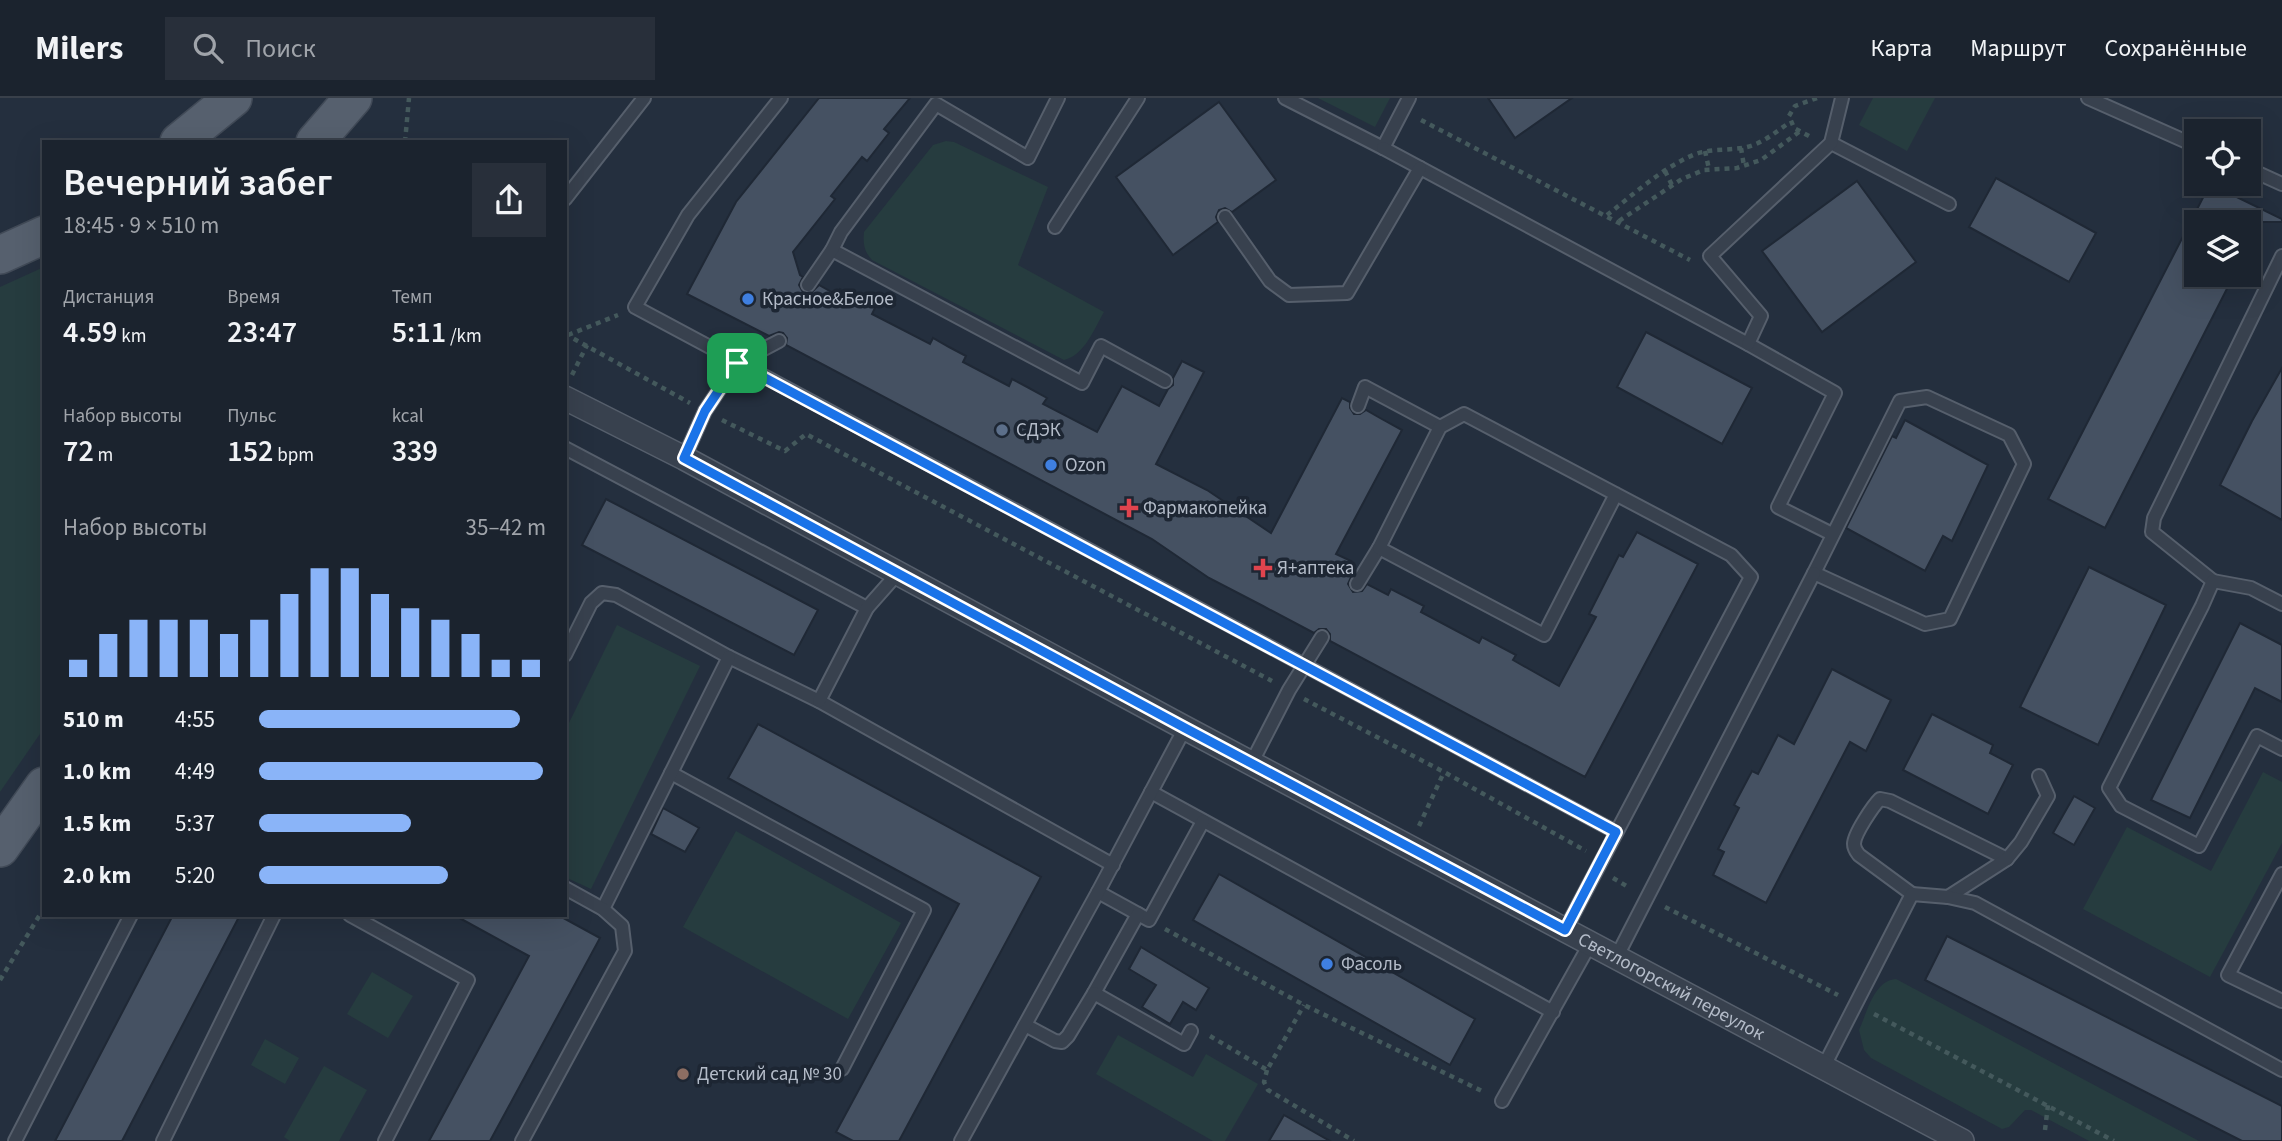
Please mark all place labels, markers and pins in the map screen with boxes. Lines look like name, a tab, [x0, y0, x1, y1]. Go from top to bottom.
place label: Красное&Белое	[762, 286, 894, 313]
marker: Красное&Белое	[740, 291, 756, 307]
pin	[707, 333, 767, 393]
place label: СДЭК	[1016, 417, 1061, 444]
marker: СДЭК	[994, 422, 1010, 438]
place label: Ozon	[1065, 452, 1106, 479]
marker: Ozon	[1043, 457, 1059, 473]
place label: Фармакопейка	[1143, 495, 1267, 522]
marker: Фармакопейка	[1121, 500, 1137, 516]
place label: Я+аптека	[1277, 555, 1354, 582]
marker: Я+аптека	[1255, 560, 1271, 576]
place label: Фасоль	[1341, 951, 1402, 978]
marker: Фасоль	[1319, 956, 1335, 972]
place label: Детский сад № 30	[697, 1061, 842, 1088]
marker: Детский сад № 30	[675, 1066, 691, 1082]

